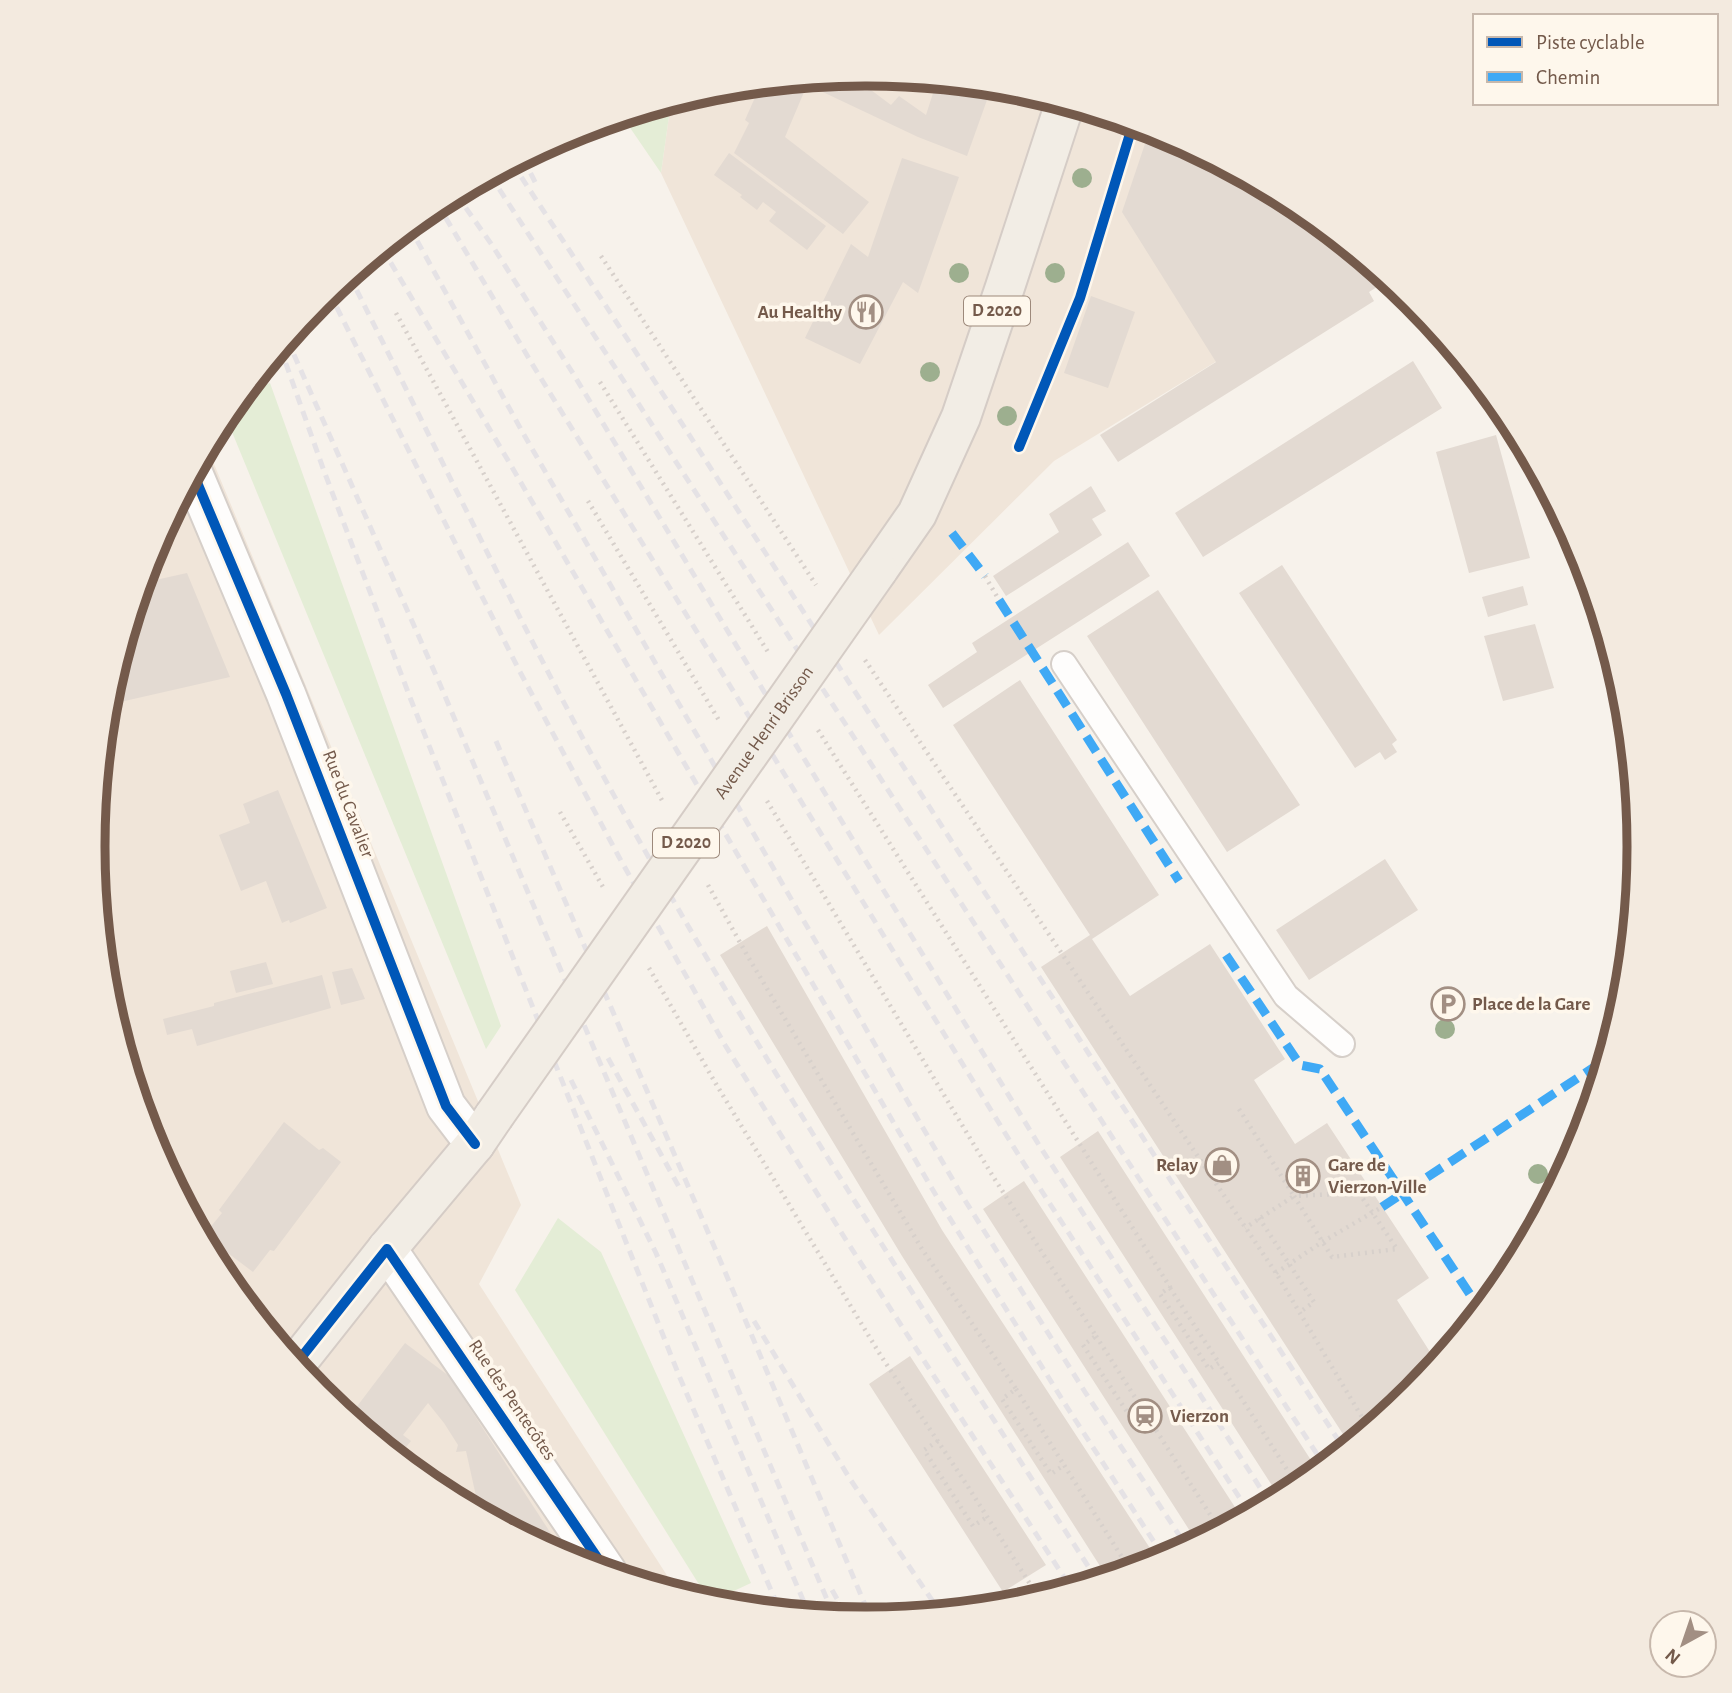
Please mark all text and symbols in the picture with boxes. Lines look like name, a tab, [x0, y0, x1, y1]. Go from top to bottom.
legend	[1473, 14, 1718, 105]
text: Piste cyclable	[1536, 32, 1645, 53]
text: Chemin	[1536, 67, 1600, 88]
restaurant icon: Au Healthy	[847, 293, 885, 331]
road number: D 2020	[964, 296, 1030, 326]
place label: Au Healthy	[757, 303, 843, 322]
street label: Avenue Henri Brisson	[711, 663, 817, 802]
street label: Rue du Cavalier	[319, 748, 377, 860]
road number: D 2020	[653, 828, 719, 858]
parking icon: Place de la Gare	[1429, 985, 1467, 1023]
place label: Place de la Gare	[1472, 995, 1590, 1014]
shop icon: Relay	[1203, 1146, 1241, 1184]
place label: Relay	[1156, 1156, 1198, 1175]
place label: Gare de Vierzon-Ville	[1328, 1156, 1426, 1197]
building icon: Gare de Vierzon-Ville	[1284, 1157, 1322, 1195]
street label: Rue des Pentecôtes	[465, 1336, 559, 1464]
station icon: Vierzon	[1126, 1397, 1164, 1435]
place label: Vierzon	[1170, 1407, 1229, 1426]
north arrow	[1648, 1609, 1718, 1679]
text: N	[1662, 1644, 1684, 1667]

